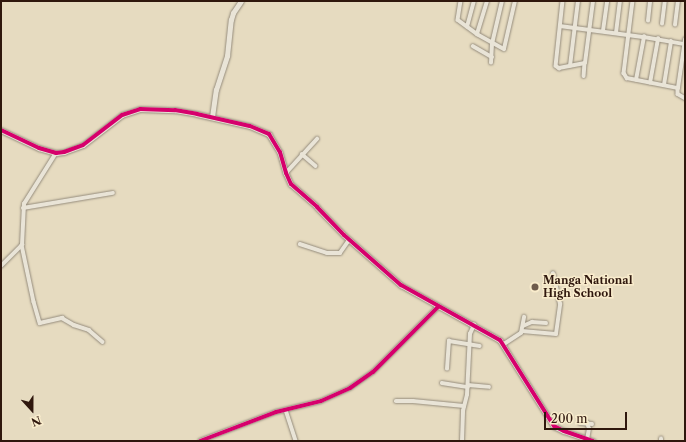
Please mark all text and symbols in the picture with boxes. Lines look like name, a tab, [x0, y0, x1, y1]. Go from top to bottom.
place label: Manga National High School	[543, 274, 633, 300]
marker: Manga National High School	[530, 282, 540, 292]
north arrow	[12, 390, 52, 430]
scale bar	[546, 404, 629, 430]
text: 200 m	[551, 411, 588, 426]
text: N	[29, 413, 43, 429]

